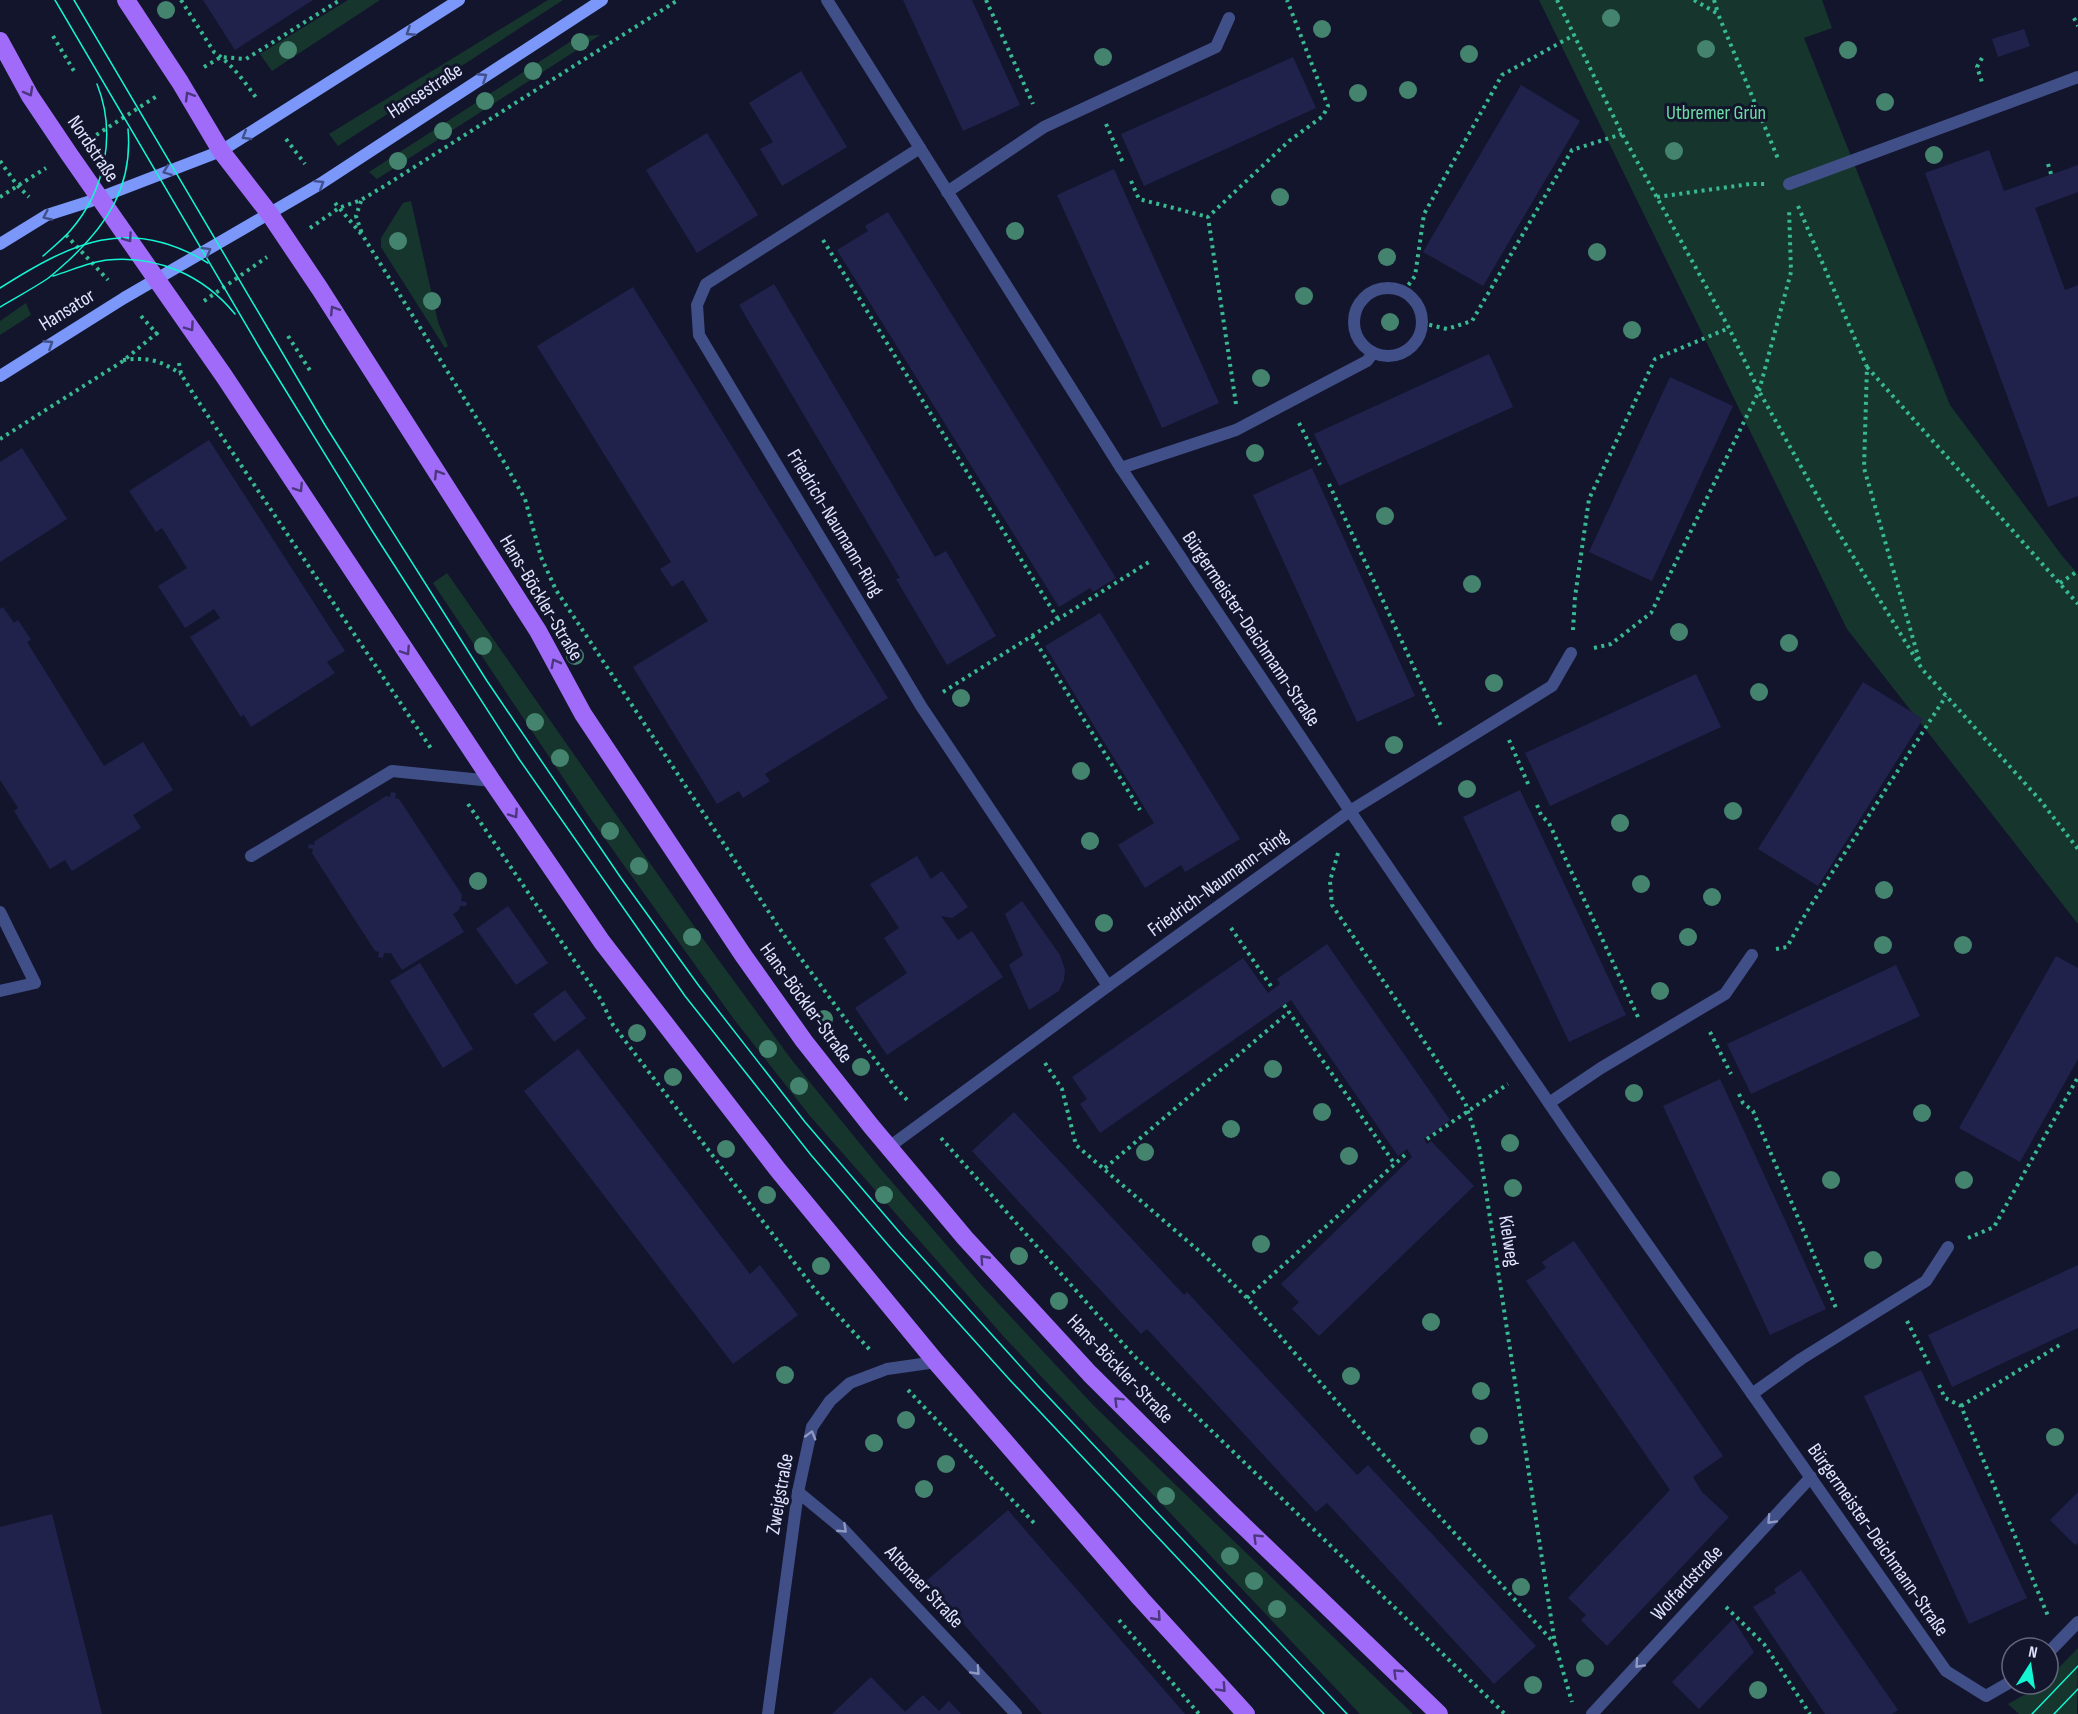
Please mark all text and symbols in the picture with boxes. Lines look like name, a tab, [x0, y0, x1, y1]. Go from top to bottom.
one-way arrow	[406, 24, 416, 36]
street label: Hansestraße	[383, 58, 467, 124]
one-way arrow	[477, 73, 487, 85]
one-way arrow	[21, 86, 33, 96]
one-way arrow	[184, 92, 196, 102]
park label: Utbremer Grün	[1666, 101, 1766, 125]
street label: Nordstraße	[62, 111, 124, 187]
one-way arrow	[242, 129, 252, 141]
one-way arrow	[162, 164, 173, 177]
one-way arrow	[313, 180, 324, 191]
one-way arrow	[43, 209, 54, 221]
one-way arrow	[121, 231, 132, 242]
one-way arrow	[201, 246, 211, 258]
street label: Hansator	[35, 283, 100, 336]
one-way arrow	[329, 306, 341, 316]
one-way arrow	[183, 320, 194, 331]
one-way arrow	[42, 340, 53, 351]
street label: Friedrich-Naumann-Ring	[782, 445, 888, 601]
one-way arrow	[435, 470, 446, 481]
one-way arrow	[292, 482, 303, 493]
street label: Bürgermeister-Deichmann-Straße	[1177, 527, 1325, 731]
street label: Hans-Böckler-Straße	[494, 531, 588, 665]
one-way arrow	[399, 644, 410, 655]
one-way arrow	[551, 659, 562, 669]
one-way arrow	[507, 807, 518, 818]
street label: Friedrich-Naumann-Ring	[1143, 824, 1293, 942]
street label: Hans-Böckler-Straße	[754, 938, 858, 1068]
street label: Kielweg	[1493, 1214, 1525, 1268]
one-way arrow	[980, 1255, 991, 1266]
street label: Hans-Böckler-Straße	[1062, 1309, 1178, 1429]
one-way arrow	[1114, 1398, 1125, 1408]
one-way arrow	[804, 1430, 816, 1441]
street label: Bürgermeister-Deichmann-Straße	[1802, 1439, 1954, 1641]
street label: Zweigstraße	[761, 1452, 799, 1536]
one-way arrow	[1767, 1514, 1778, 1524]
one-way arrow	[836, 1522, 846, 1533]
one-way arrow	[1253, 1535, 1264, 1546]
street label: Altonaer Straße	[879, 1540, 968, 1633]
street label: Wolfardstraße	[1646, 1540, 1728, 1626]
one-way arrow	[1150, 1611, 1161, 1621]
north arrow	[2000, 1636, 2060, 1696]
text: N	[2027, 1643, 2039, 1663]
one-way arrow	[1635, 1656, 1646, 1667]
one-way arrow	[969, 1665, 980, 1675]
one-way arrow	[1394, 1670, 1405, 1681]
one-way arrow	[1215, 1681, 1226, 1691]

